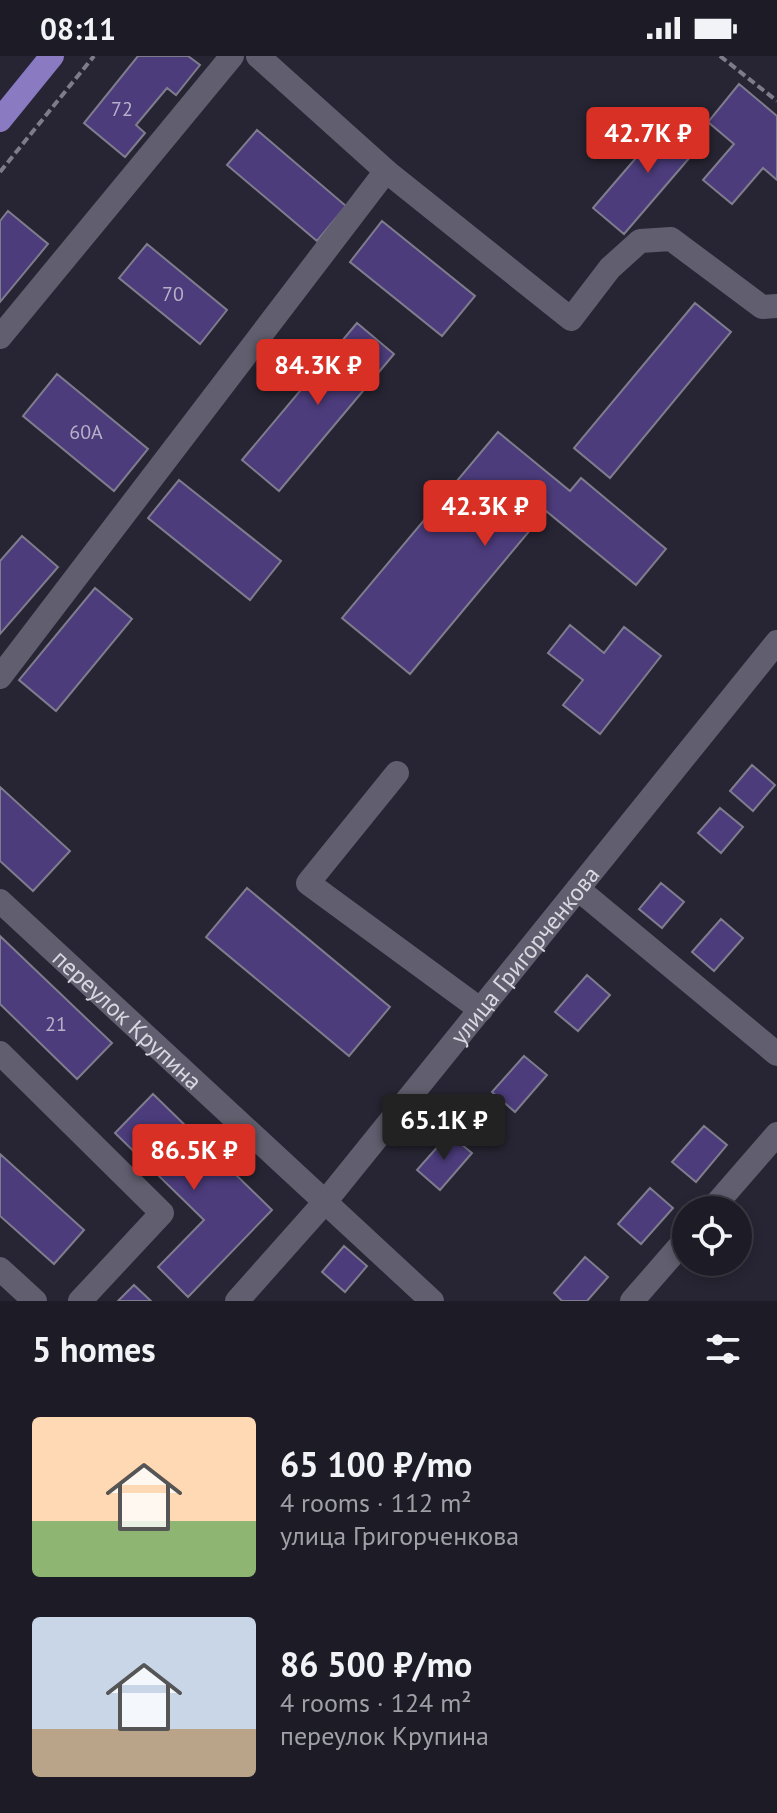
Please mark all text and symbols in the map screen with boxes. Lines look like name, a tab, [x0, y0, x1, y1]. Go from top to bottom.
text: 08:11	[40, 9, 116, 48]
house number: 72	[111, 96, 133, 122]
pin: 42.7K ₽	[574, 107, 722, 175]
text: 42.7K ₽	[604, 116, 692, 149]
house number: 70	[162, 281, 184, 307]
pin: 84.3K ₽	[244, 339, 392, 407]
text: 84.3K ₽	[274, 348, 362, 381]
house number: 60А	[69, 419, 103, 445]
pin: 42.3K ₽	[411, 480, 559, 548]
text: 42.3K ₽	[441, 489, 529, 522]
street label: улица Григорченкова	[443, 859, 606, 1051]
street label: переулок Крупина	[46, 942, 209, 1096]
house number: 21	[45, 1011, 67, 1037]
pin: 65.1K ₽	[370, 1094, 518, 1162]
text: 65.1K ₽	[400, 1103, 488, 1136]
pin: 86.5K ₽	[120, 1124, 268, 1192]
text: 86.5K ₽	[150, 1133, 238, 1166]
map controls	[672, 1196, 752, 1276]
button: locate	[672, 1196, 752, 1276]
text: 5 homes	[32, 1327, 156, 1371]
icon: filters	[701, 1327, 745, 1371]
text: 65 100 ₽/mo	[280, 1442, 472, 1486]
icon: home	[96, 1449, 192, 1545]
text: 4 rooms · 112 m²	[280, 1486, 472, 1519]
text: улица Григорченкова	[280, 1519, 519, 1552]
text: 86 500 ₽/mo	[280, 1642, 472, 1686]
icon: home	[96, 1649, 192, 1745]
text: 4 rooms · 124 m²	[280, 1686, 472, 1719]
text: переулок Крупина	[280, 1719, 489, 1752]

